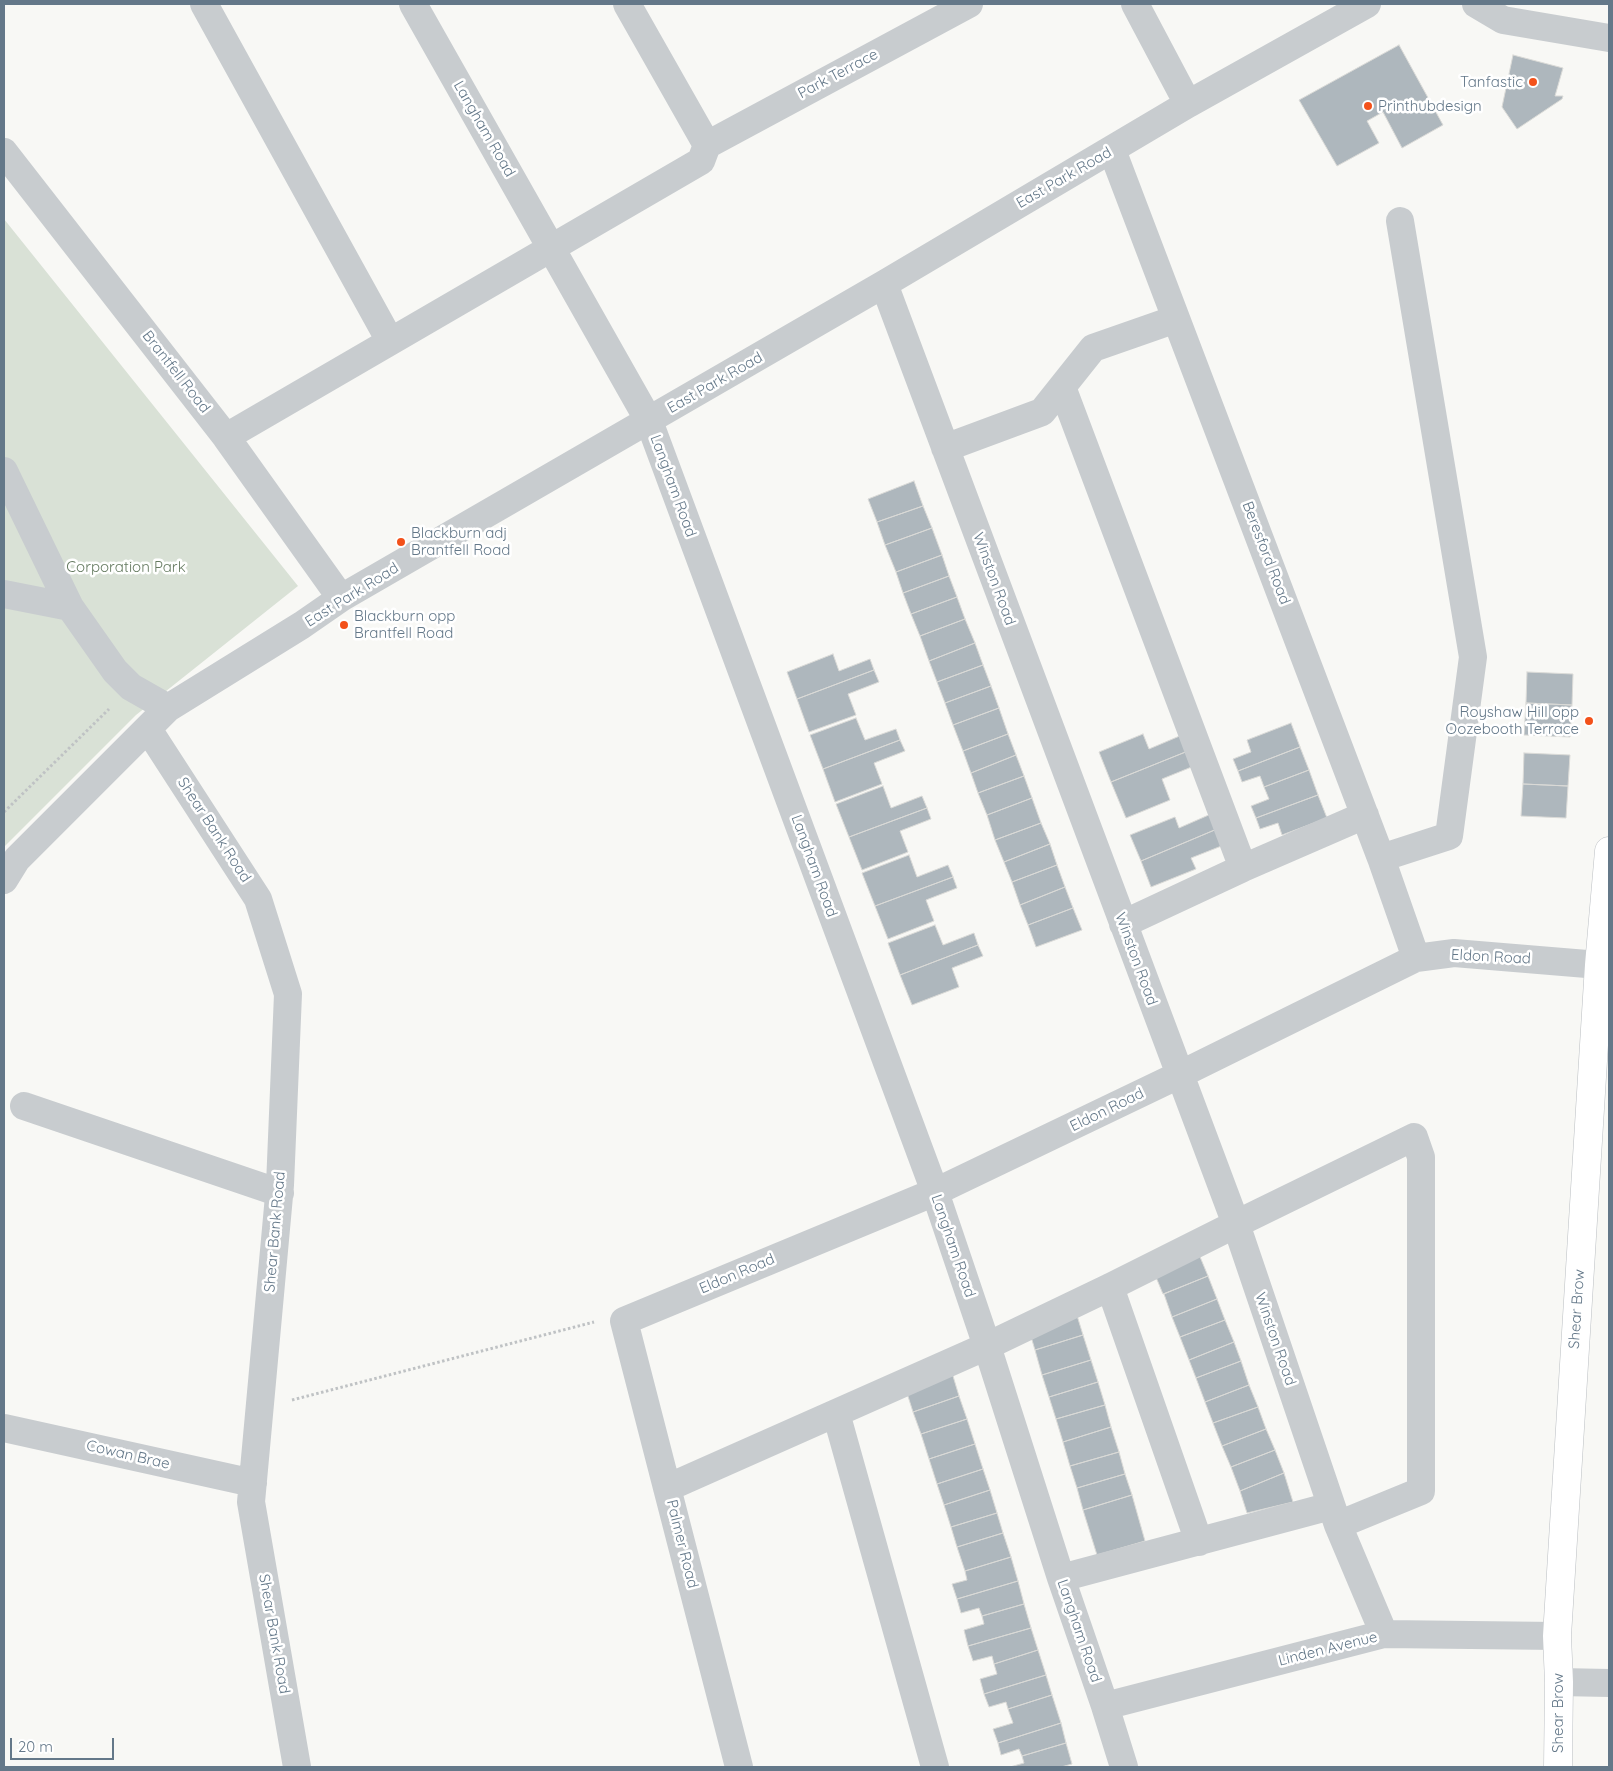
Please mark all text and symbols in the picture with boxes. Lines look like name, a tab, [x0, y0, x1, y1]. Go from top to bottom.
street label: Park Terrace	[795, 45, 881, 103]
place label: Tanfastic	[1460, 73, 1523, 91]
marker: Tanfastic	[1527, 76, 1539, 88]
street label: Langham Road	[449, 78, 519, 180]
place label: Printhubdesign	[1378, 97, 1482, 115]
marker: Printhubdesign	[1362, 100, 1374, 112]
street label: East Park Road	[1013, 143, 1115, 213]
street label: Brantfell Road	[138, 327, 214, 417]
street label: East Park Road	[664, 348, 766, 418]
street label: Langham Road	[646, 432, 700, 540]
street label: Beresford Road	[1238, 499, 1294, 607]
place label: Blackburn adj Brantfell Road	[411, 524, 510, 559]
street label: Winston Road	[969, 530, 1019, 628]
marker: Blackburn adj Brantfell Road	[395, 536, 407, 548]
park label: Corporation Park	[66, 558, 186, 576]
street label: East Park Road	[302, 559, 402, 631]
place label: Blackburn opp Brantfell Road	[354, 607, 455, 642]
marker: Blackburn opp Brantfell Road	[338, 619, 350, 631]
place label: Royshaw Hill opp Oozebooth Terrace	[1446, 703, 1579, 738]
marker: Royshaw Hill opp Oozebooth Terrace	[1583, 715, 1595, 727]
street label: Shear Bank Road	[173, 774, 255, 886]
street label: Langham Road	[787, 812, 841, 920]
street label: Winston Road	[1111, 910, 1161, 1008]
street label: Eldon Road	[1451, 946, 1531, 968]
street label: Eldon Road	[1067, 1084, 1147, 1136]
street label: Shear Bank Road	[261, 1171, 289, 1293]
street label: Langham Road	[927, 1192, 979, 1300]
street label: Eldon Road	[697, 1250, 777, 1298]
street label: Shear Brow	[1565, 1268, 1589, 1350]
street label: Winston Road	[1251, 1290, 1299, 1388]
street label: Cowan Brae	[85, 1437, 171, 1473]
street label: Palmer Road	[662, 1498, 702, 1590]
street label: Shear Bank Road	[255, 1573, 293, 1695]
street label: Langham Road	[1053, 1577, 1105, 1685]
street label: Linden Avenue	[1277, 1628, 1379, 1670]
street label: Shear Brow	[1549, 1673, 1567, 1753]
scale bar	[12, 1728, 116, 1760]
text: 20 m	[18, 1737, 53, 1756]

